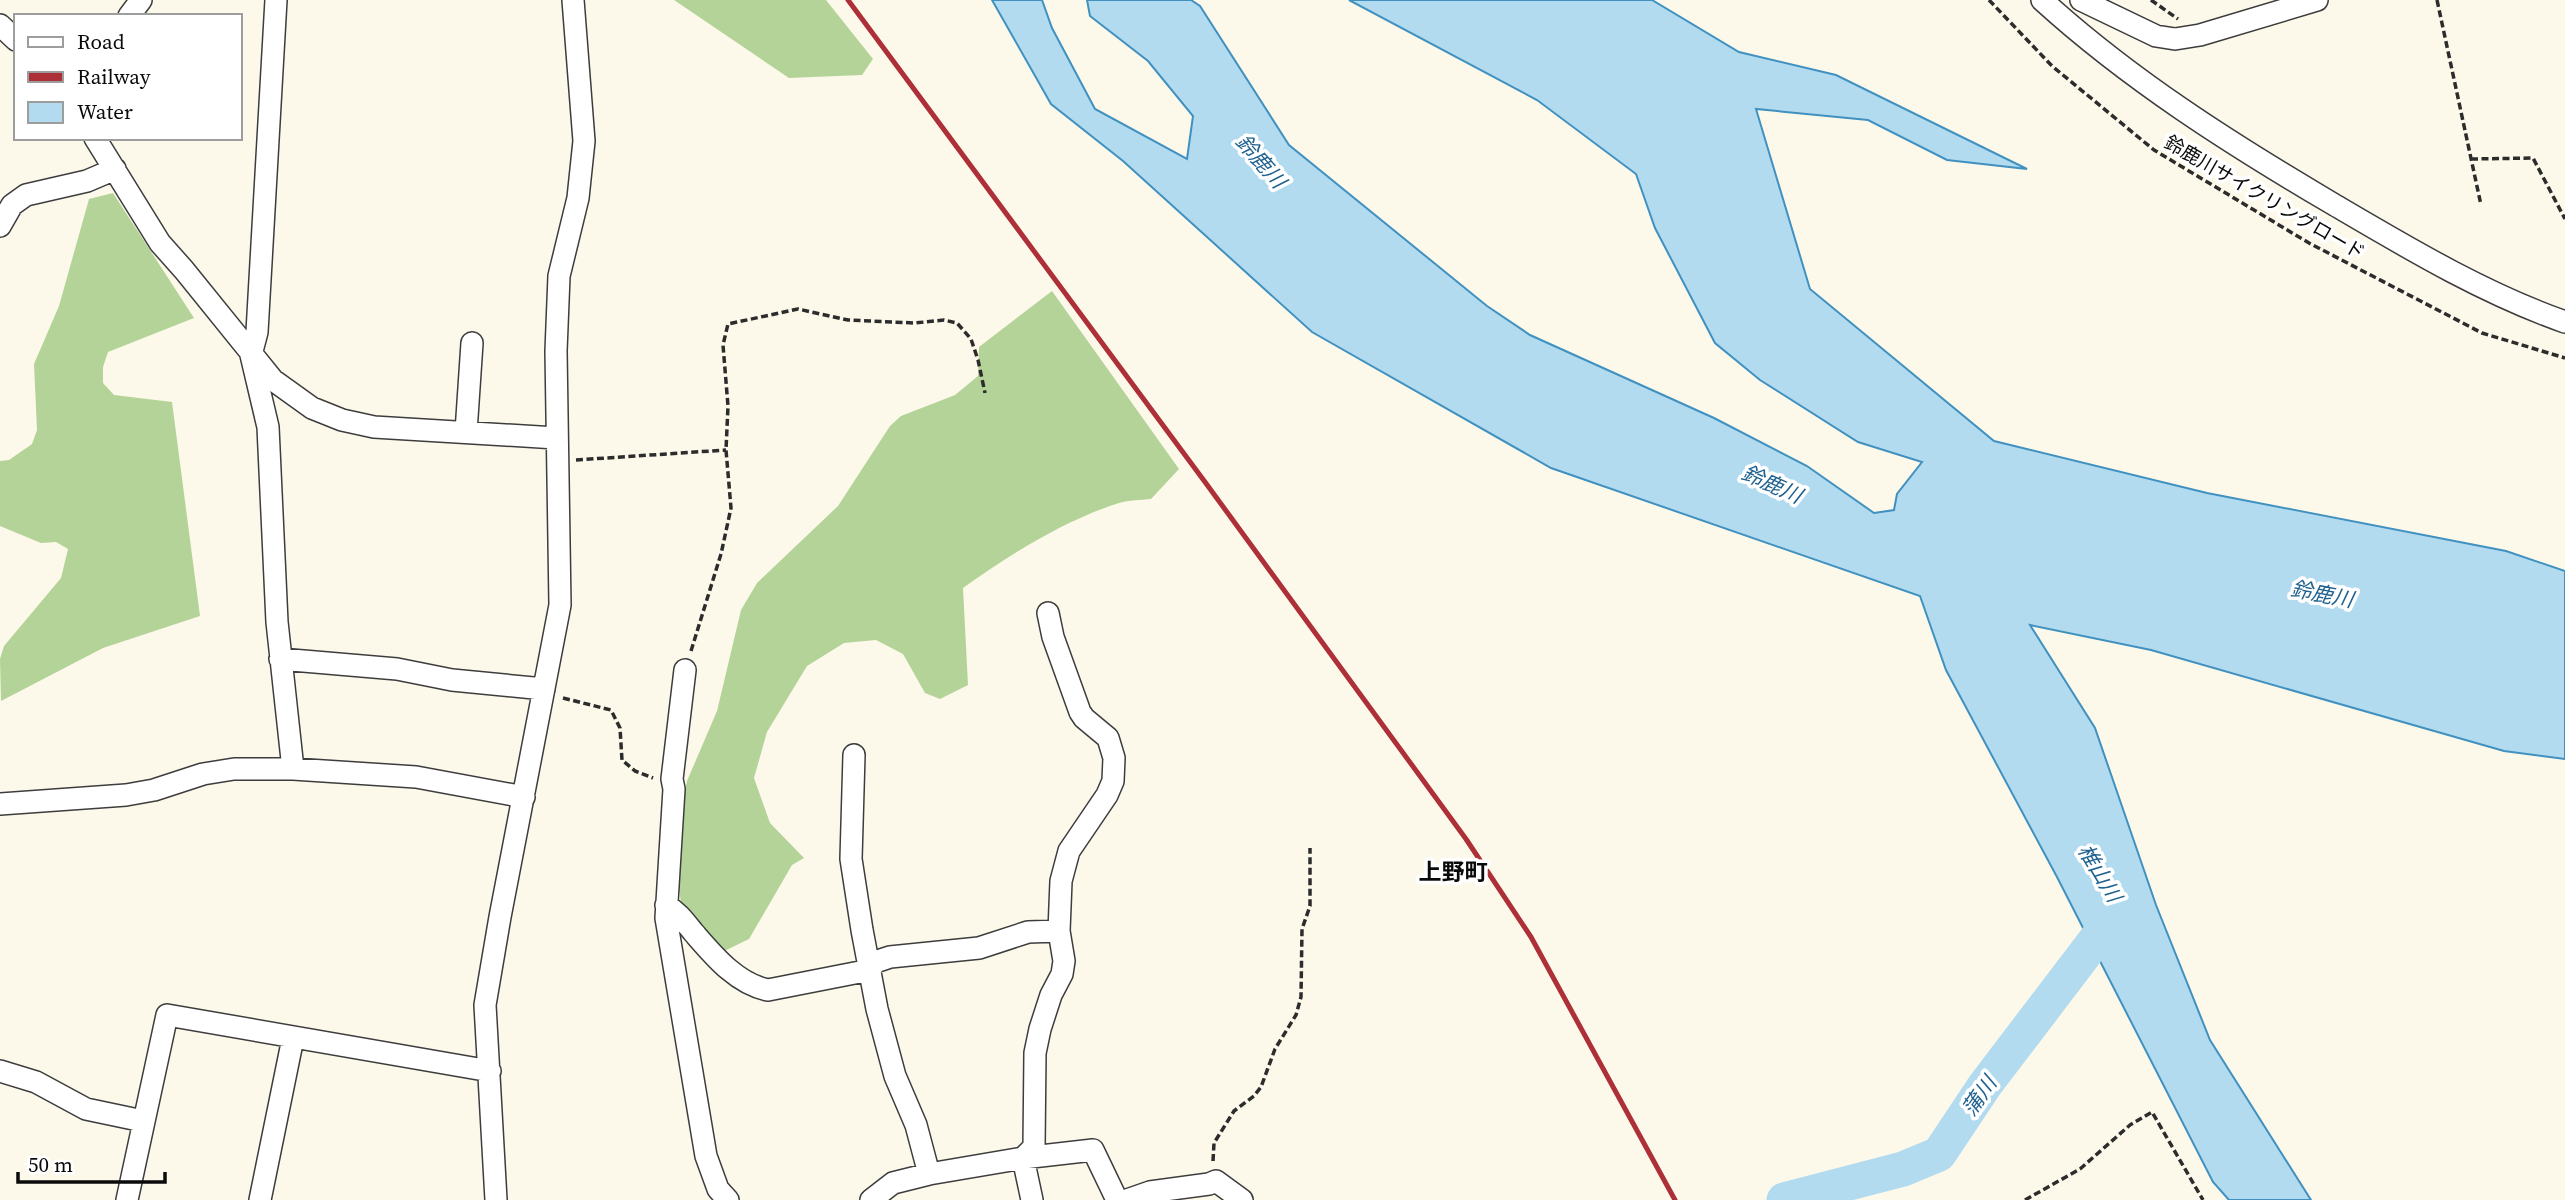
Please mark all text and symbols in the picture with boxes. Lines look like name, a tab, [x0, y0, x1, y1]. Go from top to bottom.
legend	[14, 14, 242, 140]
text: Road	[77, 27, 125, 56]
text: Railway	[77, 62, 151, 91]
text: Water	[77, 97, 133, 126]
water label: 鈴鹿川	[1229, 128, 1294, 196]
street label: 鈴鹿川サイクリングロード	[2160, 129, 2370, 265]
water label: 鈴鹿川	[1737, 458, 1809, 511]
water label: 鈴鹿川	[2288, 574, 2358, 615]
water label: 椎山川	[2071, 839, 2130, 909]
district label: 上野町	[1419, 856, 1488, 888]
water label: 蒲川	[1955, 1069, 2004, 1122]
scale bar	[18, 1140, 164, 1184]
text: 50 m	[28, 1150, 73, 1179]

